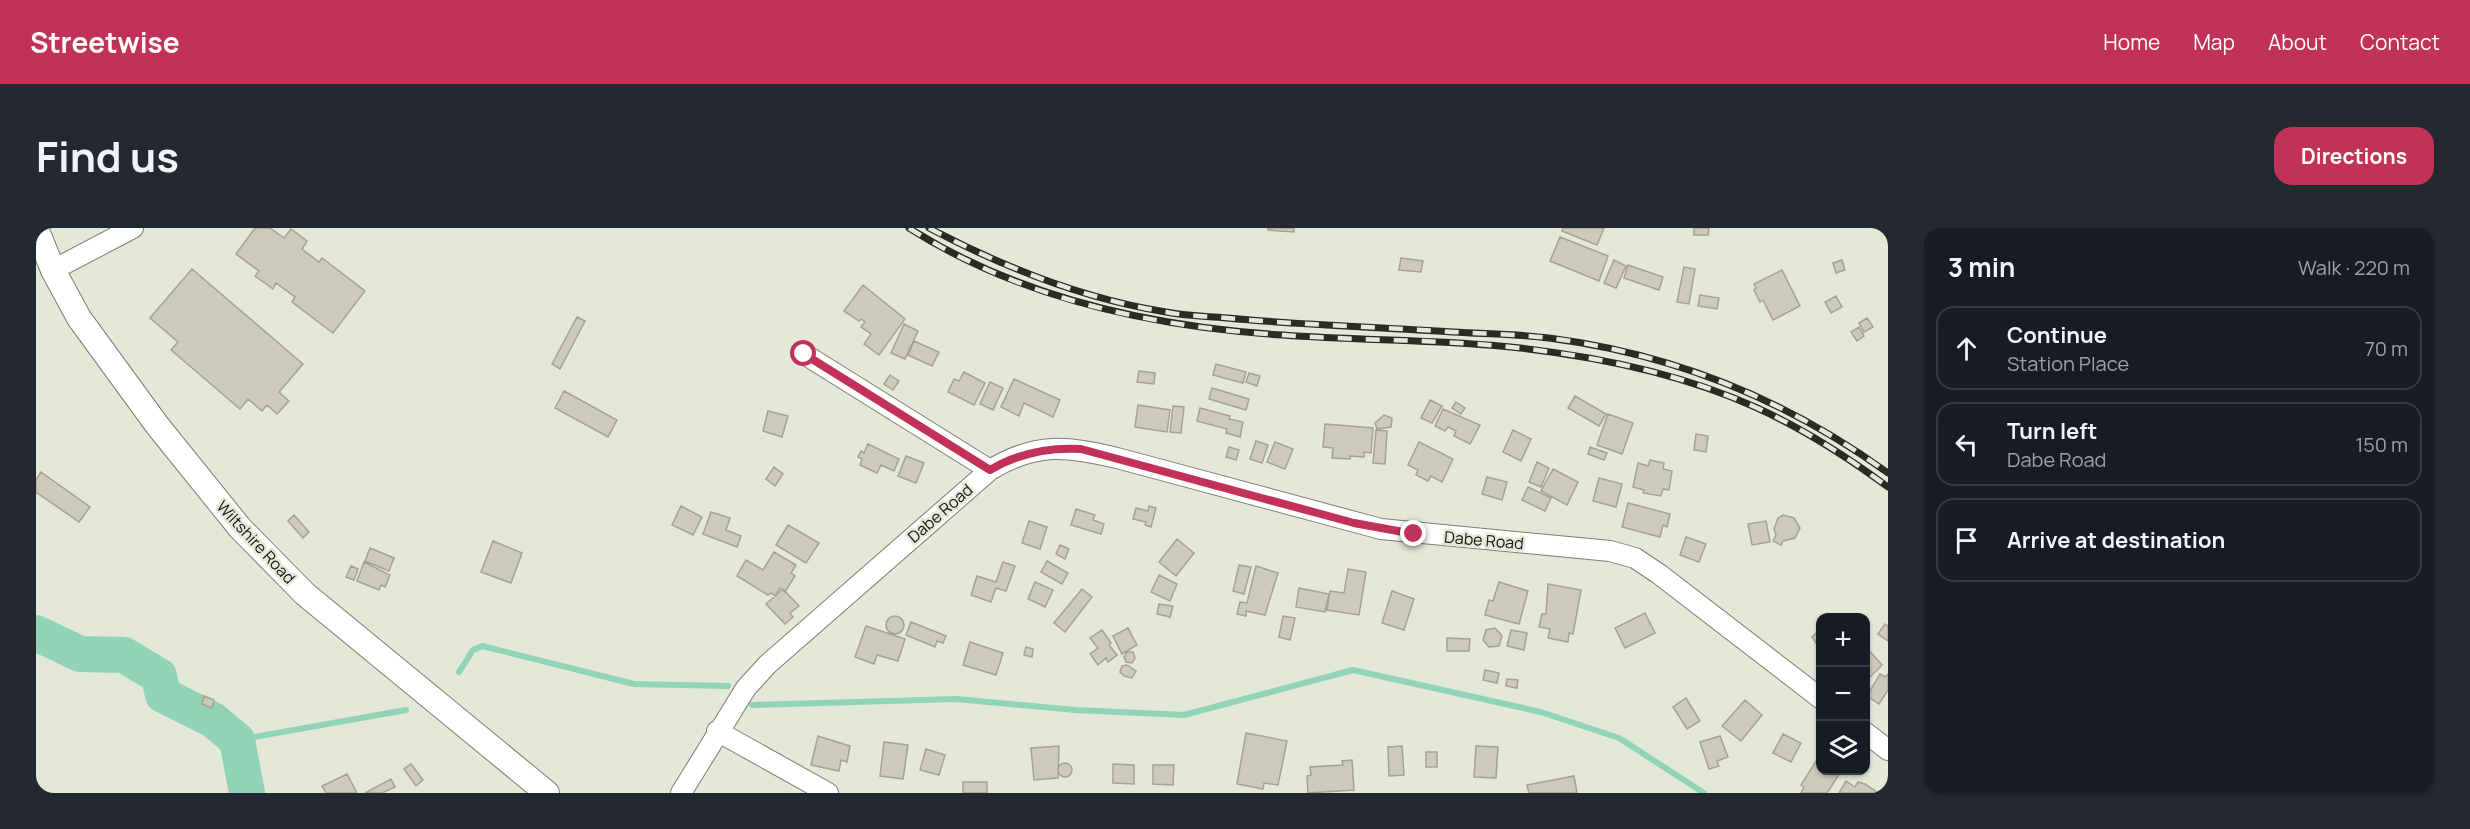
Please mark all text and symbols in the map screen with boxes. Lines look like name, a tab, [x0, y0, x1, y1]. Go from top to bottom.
text: Streetwise	[30, 23, 180, 61]
text: Home	[2103, 28, 2160, 56]
text: Map	[2193, 28, 2235, 56]
text: About	[2268, 28, 2327, 56]
text: Contact	[2360, 28, 2440, 56]
text: Find us	[36, 127, 179, 185]
button: Directions	[2274, 127, 2434, 185]
text: 3 min	[1948, 249, 2015, 285]
text: Walk · 220 m	[2298, 254, 2410, 281]
text: Continue	[2007, 320, 2107, 350]
icon: ahead	[1950, 332, 1983, 365]
text: 70 m	[2365, 335, 2408, 362]
route start	[790, 340, 816, 366]
text: Station Place	[2007, 350, 2129, 377]
text: Turn left	[2007, 416, 2097, 446]
icon: left	[1950, 428, 1983, 461]
text: 150 m	[2355, 431, 2408, 458]
text: Dabe Road	[2007, 446, 2106, 473]
street label: Dabe Road	[903, 479, 977, 547]
street label: Wiltshire Road	[212, 496, 300, 588]
route end	[1400, 520, 1426, 546]
icon: arrive	[1950, 524, 1983, 557]
text: Arrive at destination	[2007, 525, 2225, 555]
street label: Dabe Road	[1443, 526, 1525, 554]
map controls	[1816, 613, 1870, 775]
button: +	[1816, 613, 1870, 667]
button: −	[1816, 667, 1870, 721]
button: layers	[1816, 721, 1870, 775]

